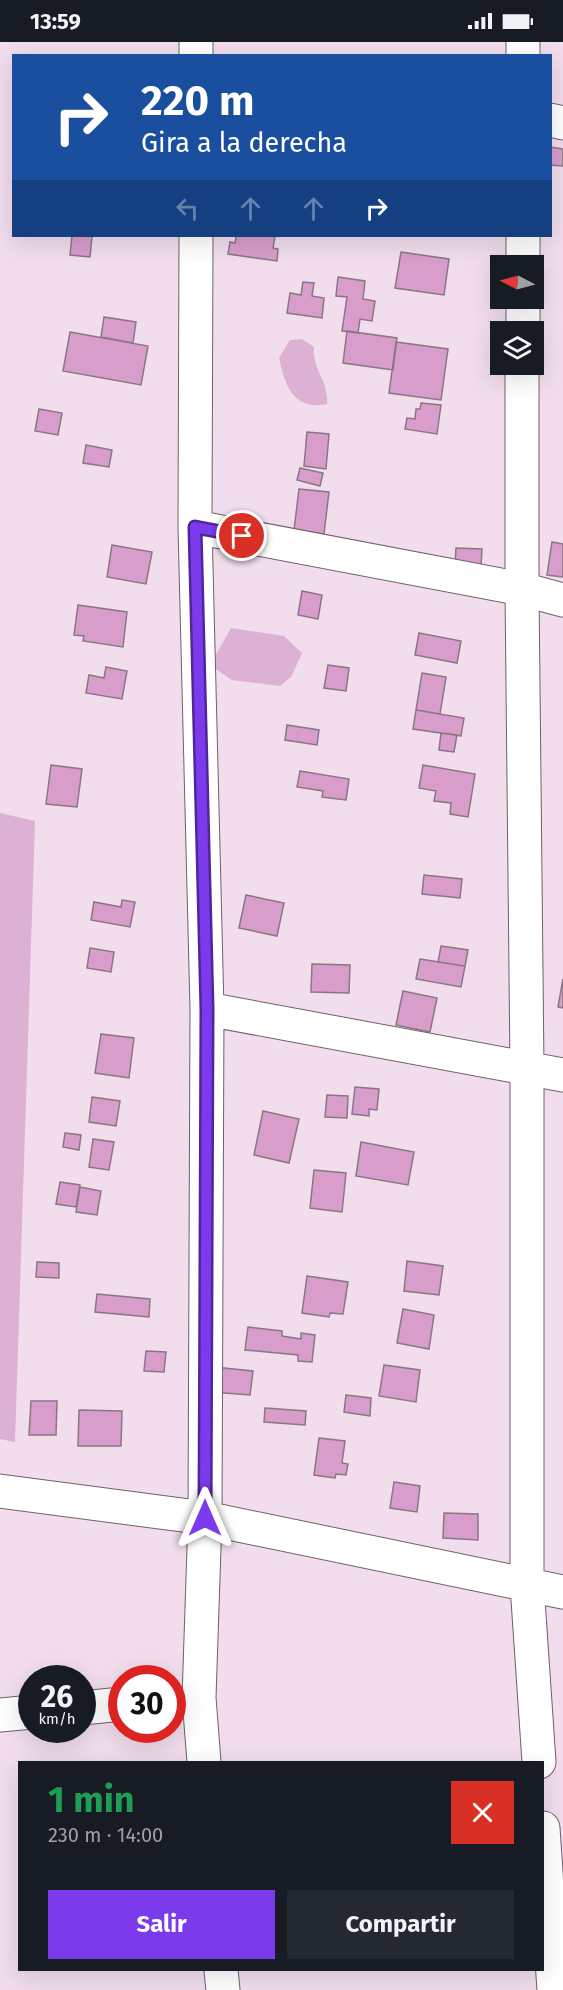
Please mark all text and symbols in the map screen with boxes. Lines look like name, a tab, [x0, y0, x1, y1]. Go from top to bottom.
text: 13:59	[30, 8, 81, 35]
text: 220 m	[141, 76, 254, 126]
icon: right	[42, 78, 120, 156]
text: Gira a la derecha	[141, 127, 347, 159]
icon: left	[171, 192, 204, 225]
icon: ahead	[234, 192, 267, 225]
icon: ahead	[297, 192, 330, 225]
icon: right	[360, 192, 393, 225]
north arrow	[490, 255, 544, 309]
map controls	[490, 255, 544, 375]
button: layers	[490, 321, 544, 375]
pin	[216, 510, 267, 561]
icon: arrive	[225, 519, 258, 552]
position arrow	[173, 1486, 237, 1550]
speed limit sign: 30	[108, 1665, 186, 1743]
text: 26	[41, 1679, 73, 1715]
text: km/h	[38, 1710, 76, 1728]
text: 1 min	[48, 1778, 135, 1822]
button: close	[451, 1781, 514, 1844]
text: 230 m · 14:00	[48, 1823, 163, 1847]
button: Salir	[48, 1890, 275, 1959]
button: Compartir	[287, 1890, 514, 1959]

